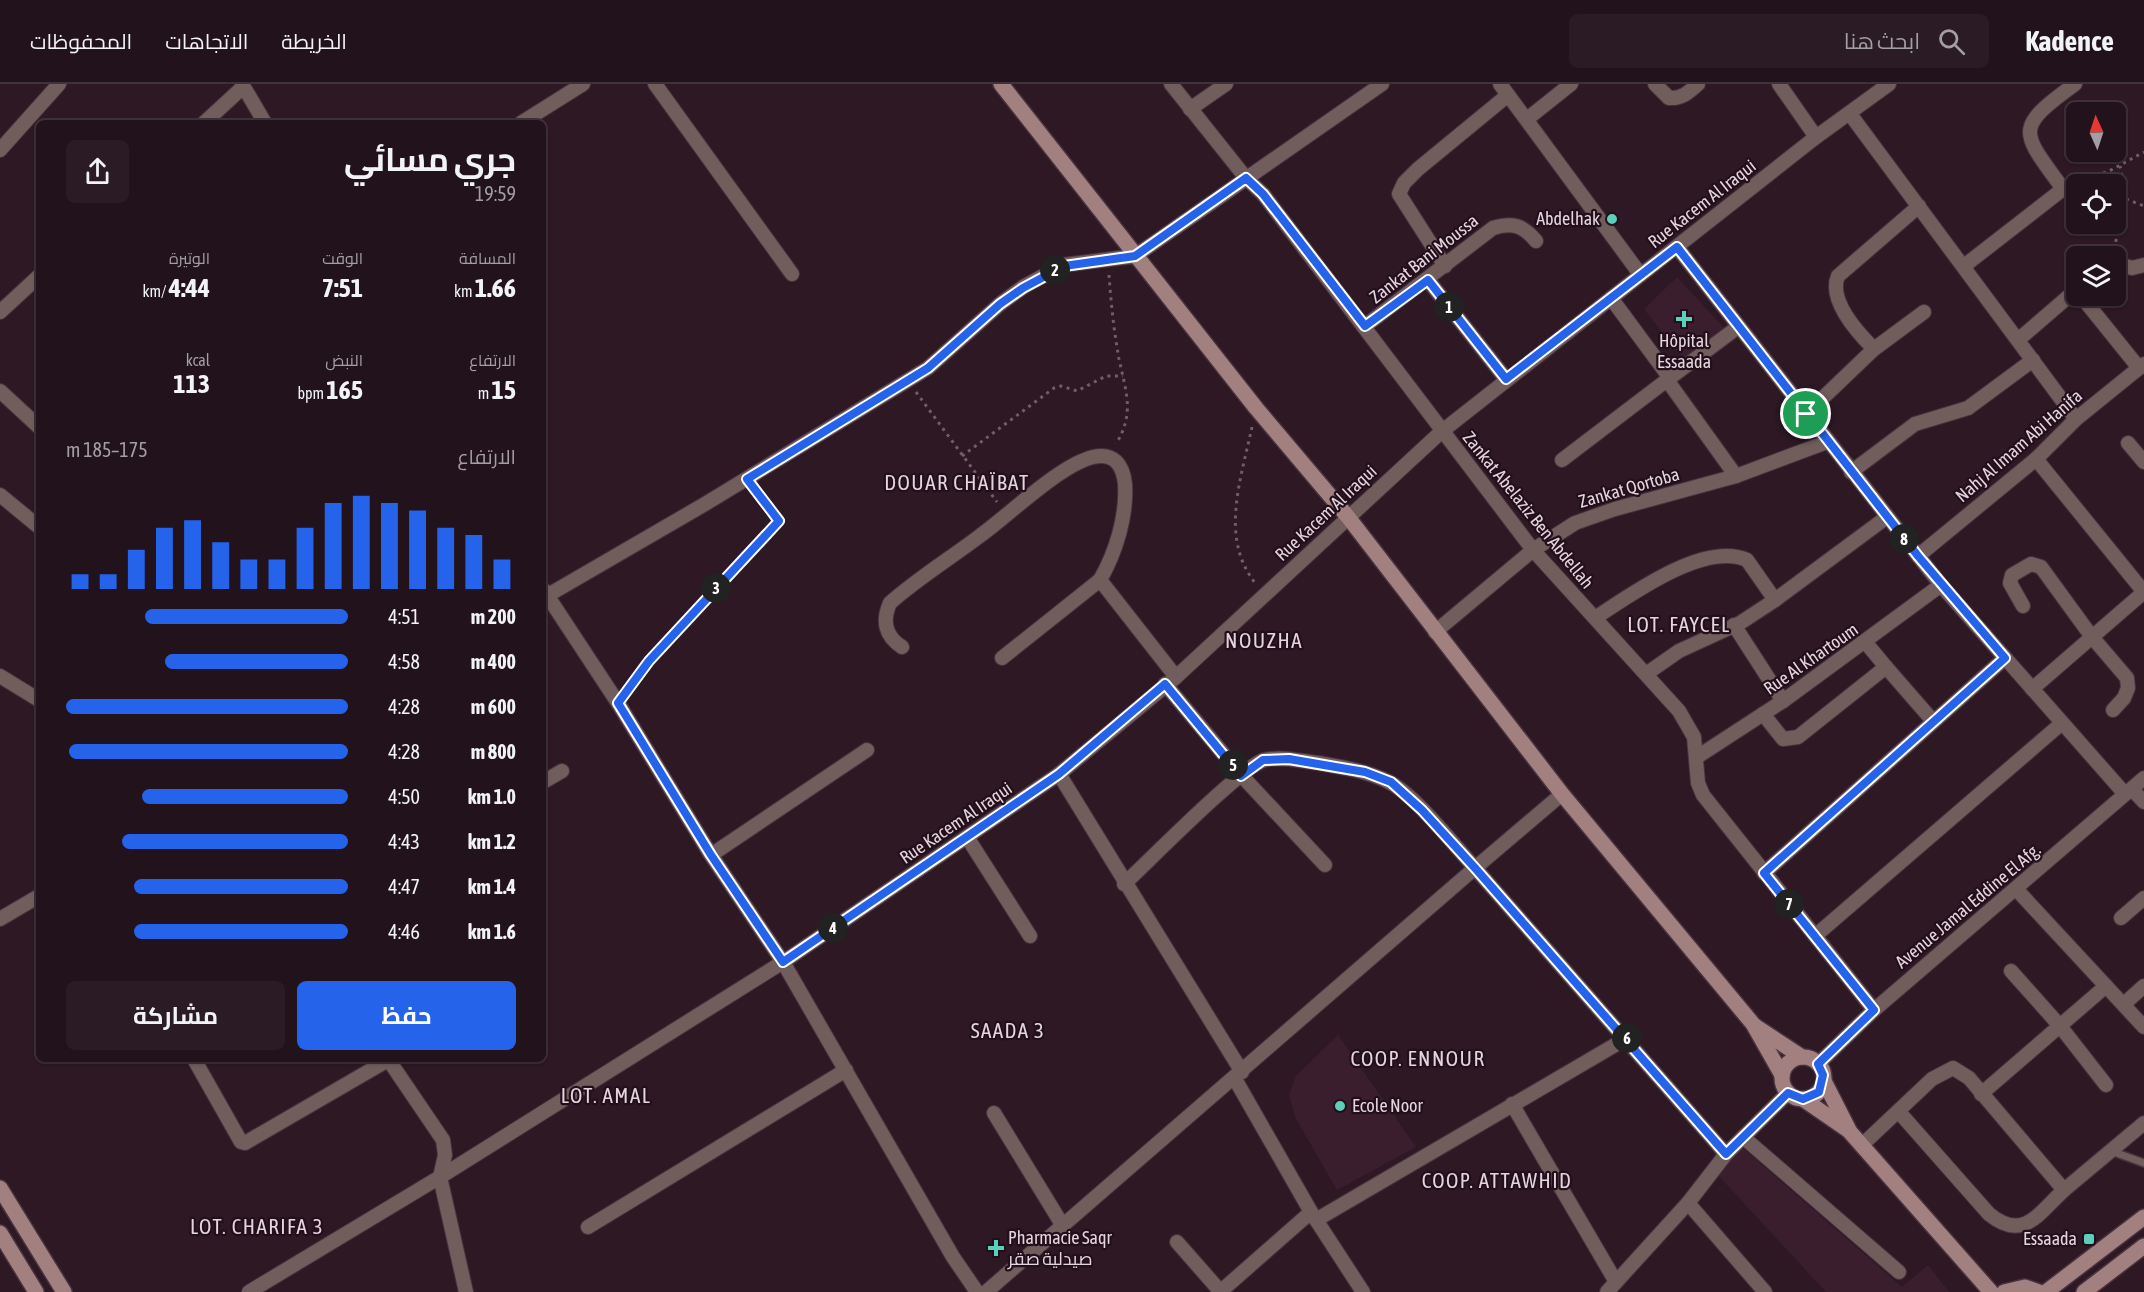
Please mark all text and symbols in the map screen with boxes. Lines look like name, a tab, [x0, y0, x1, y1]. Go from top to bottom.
search box	[1569, 14, 1989, 68]
icon: search	[1935, 25, 1968, 58]
text: Kadence	[2025, 25, 2114, 57]
text: ابحث هنا	[1844, 28, 1920, 54]
text: المحفوظات	[30, 29, 132, 53]
text: الاتجاهات	[165, 29, 248, 53]
text: الخريطة	[281, 29, 347, 53]
north arrow	[2066, 102, 2126, 162]
map controls	[2066, 102, 2126, 306]
button: share	[66, 140, 129, 203]
text: جري مسائي	[344, 140, 516, 178]
street label: Rue Kacem Al Iraqui	[1644, 155, 1760, 252]
button: locate	[2066, 174, 2126, 234]
text: 19:59	[475, 182, 516, 205]
place label: Abdelhak	[1536, 208, 1600, 229]
street label: Zankat Bani Moussa	[1365, 210, 1482, 307]
marker: Abdelhak	[1605, 212, 1619, 226]
button: layers	[2066, 246, 2126, 306]
text: الوتيرة	[169, 249, 210, 267]
text: الوقت	[322, 249, 363, 267]
text: المسافة	[459, 249, 516, 267]
pin: 2	[1040, 255, 1070, 285]
text: 2	[1051, 261, 1059, 279]
text: 4:44	[169, 273, 210, 303]
text: 7:51	[322, 273, 363, 303]
text: 1.66	[475, 273, 516, 303]
text: /km	[143, 282, 169, 300]
text: km	[454, 282, 475, 300]
pin: 1	[1434, 292, 1464, 322]
text: 1	[1445, 298, 1453, 316]
marker: Hôpital Essaada	[1675, 310, 1693, 328]
place label: Hôpital Essaada	[1657, 330, 1711, 372]
text: kcal	[186, 351, 210, 369]
text: النبض	[325, 351, 363, 369]
text: الارتفاع	[469, 351, 516, 369]
text: 113	[173, 369, 210, 399]
text: 165	[326, 375, 363, 405]
text: 15	[492, 375, 516, 405]
text: bpm	[297, 384, 326, 402]
text: m	[478, 384, 492, 402]
street label: Nahj Al Imam Abi Hanifa	[1951, 385, 2086, 506]
pin	[1780, 388, 1831, 439]
icon: arrive	[1789, 397, 1822, 430]
street label: Zankat Abelaziz Ben Abdellah	[1459, 427, 1598, 592]
text: 175–185 m	[66, 438, 148, 461]
text: الارتفاع	[457, 445, 516, 468]
street label: Rue Kacem Al Iraqui	[1271, 460, 1381, 565]
street label: Zankat Qortoba	[1576, 463, 1682, 512]
district label: DOUAR CHAÏBAT	[884, 470, 1030, 494]
pin: 8	[1889, 524, 1919, 554]
text: 8	[1900, 530, 1908, 548]
pin: 3	[701, 573, 731, 603]
text: 3	[712, 579, 720, 597]
text: 4:51	[388, 605, 420, 628]
text: 200 m	[471, 605, 516, 628]
district label: LOT. FAYCEL	[1627, 612, 1731, 636]
street label: Rue Al Khartoum	[1759, 618, 1862, 699]
district label: NOUZHA	[1225, 628, 1303, 652]
text: 4:58	[388, 650, 420, 673]
text: 400 m	[471, 650, 516, 673]
text: 4:28	[388, 695, 420, 718]
text: 600 m	[471, 695, 516, 718]
text: 4:28	[388, 740, 420, 763]
text: 800 m	[471, 740, 516, 763]
pin: 5	[1218, 750, 1248, 780]
text: 5	[1229, 756, 1237, 774]
street label: Rue Kacem Al Iraqui	[896, 777, 1016, 868]
text: 4:50	[388, 785, 420, 808]
text: 1.0 km	[468, 785, 516, 808]
text: 4:43	[388, 830, 420, 853]
text: 1.2 km	[468, 830, 516, 853]
street label: Avenue Jamal Eddine El Afg.	[1891, 839, 2044, 972]
text: 4:47	[388, 875, 420, 898]
text: 1.4 km	[468, 875, 516, 898]
pin: 7	[1774, 889, 1804, 919]
text: 7	[1785, 895, 1793, 913]
pin: 4	[818, 913, 848, 943]
text: 4	[829, 919, 837, 937]
text: 4:46	[388, 920, 420, 943]
text: 1.6 km	[468, 920, 516, 943]
button: مشاركة	[66, 981, 285, 1050]
button: حفظ	[297, 981, 516, 1050]
district label: SAADA 3	[971, 1018, 1045, 1042]
pin: 6	[1612, 1023, 1642, 1053]
text: 6	[1623, 1029, 1631, 1047]
district label: COOP. ENNOUR	[1350, 1046, 1486, 1070]
district label: LOT. AMAL	[561, 1083, 651, 1107]
place label: Ecole Noor	[1352, 1095, 1424, 1116]
marker: Ecole Noor	[1333, 1099, 1347, 1113]
district label: COOP. ATTAWHID	[1422, 1168, 1572, 1192]
district label: LOT. CHARIFA 3	[190, 1214, 324, 1238]
place label: Pharmacie Saqr صيدلية صقر	[1007, 1227, 1112, 1270]
place label: Essaada	[2023, 1228, 2077, 1249]
marker: Essaada	[2082, 1232, 2096, 1246]
marker: Pharmacie Saqr صيدلية صقر	[989, 1241, 1003, 1255]

